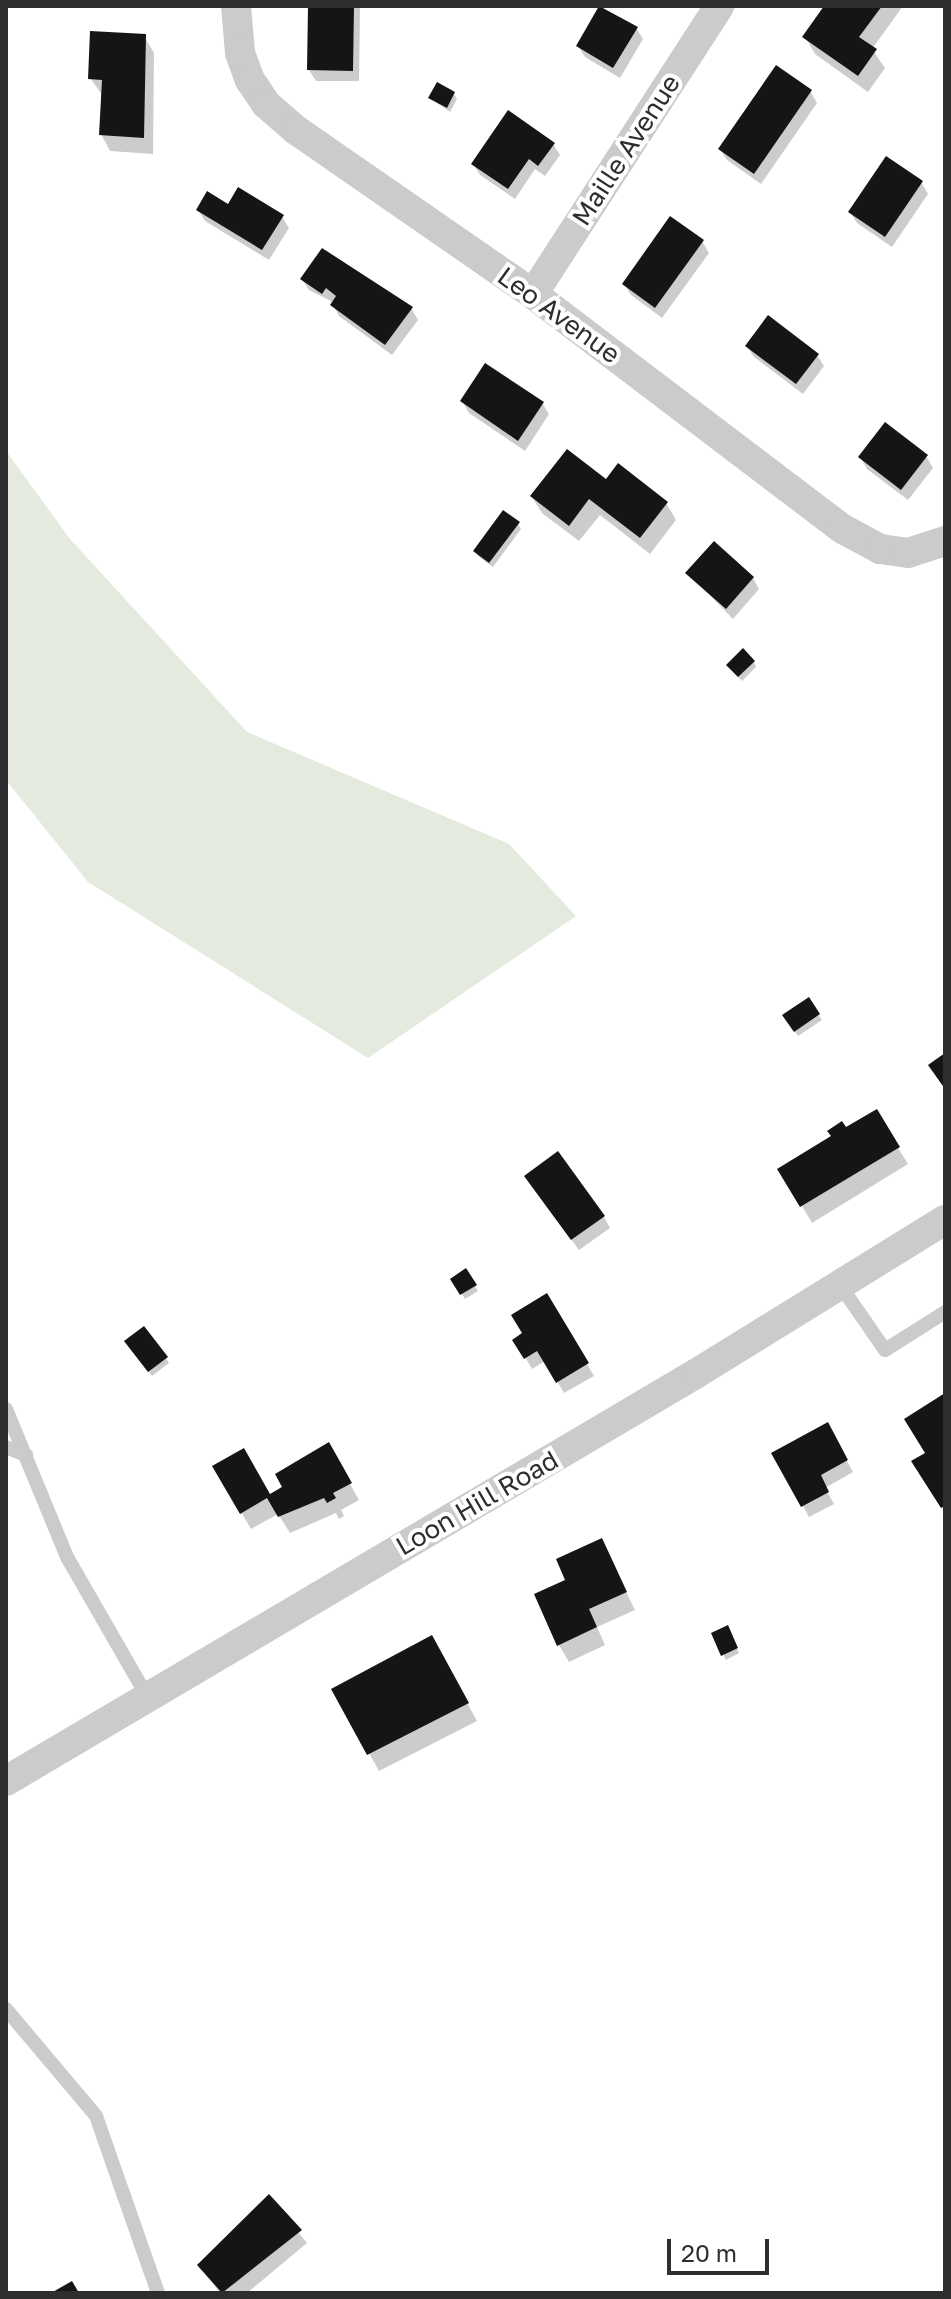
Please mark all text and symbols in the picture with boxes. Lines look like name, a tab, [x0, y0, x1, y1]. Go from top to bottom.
street label: Maille Avenue	[566, 69, 686, 231]
street label: Leo Avenue	[492, 260, 626, 370]
street label: Loon Hill Road	[390, 1444, 564, 1562]
scale bar	[671, 2223, 773, 2273]
text: 20 m	[681, 2238, 737, 2267]

